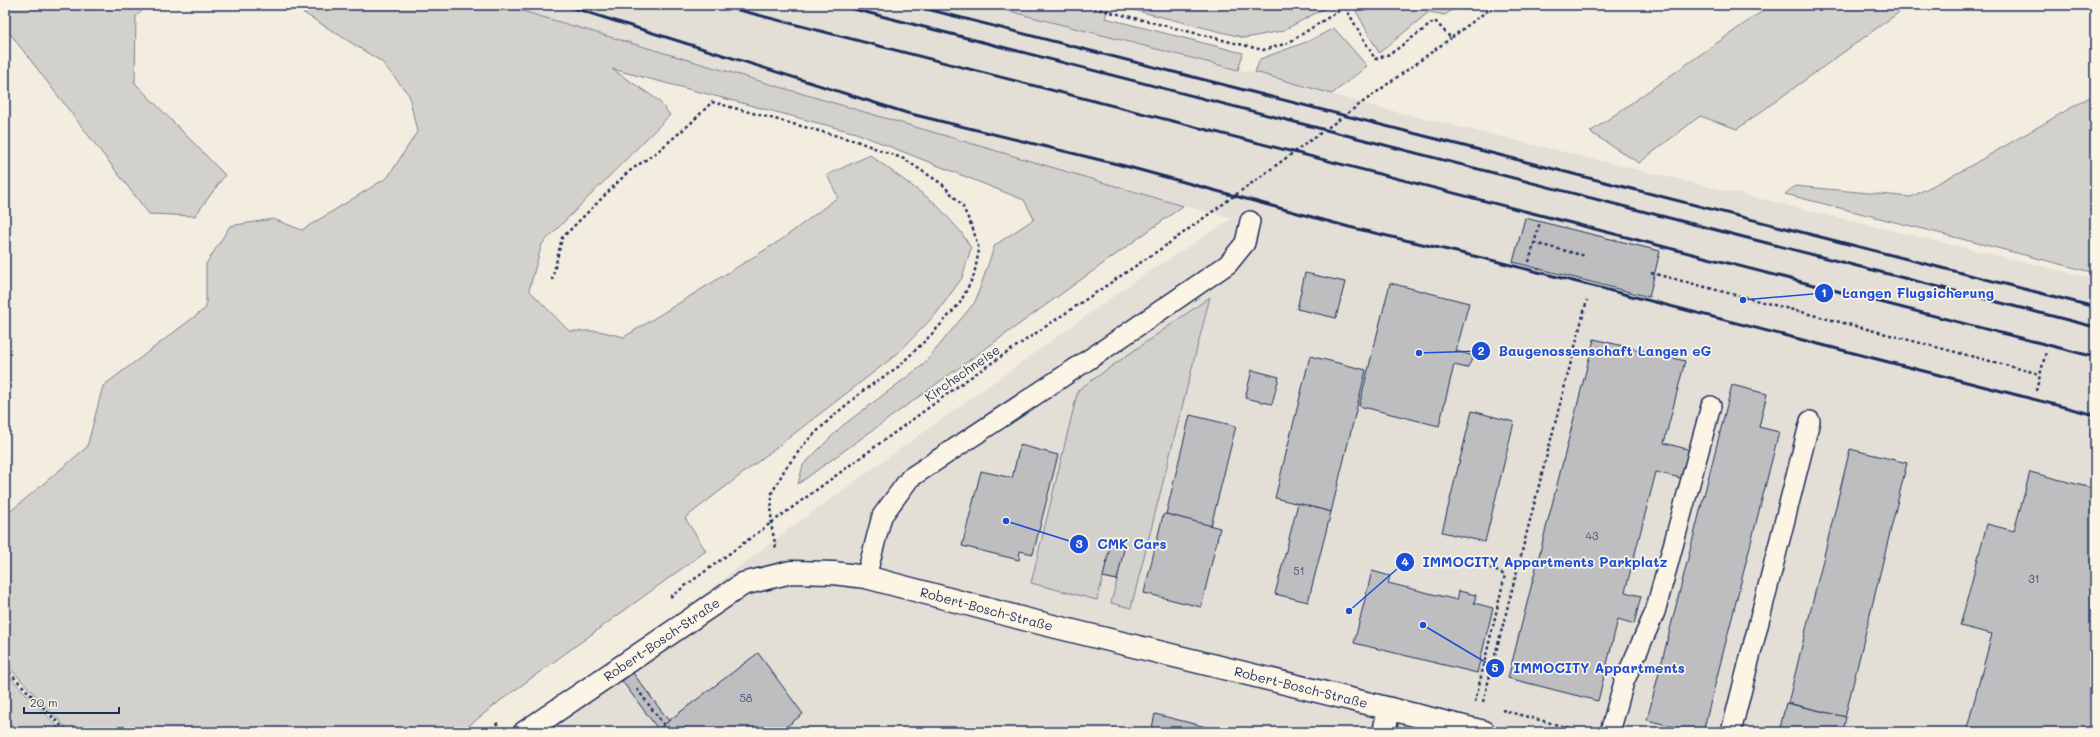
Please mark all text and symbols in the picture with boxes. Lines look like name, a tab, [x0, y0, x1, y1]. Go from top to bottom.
callout: Langen Flugsicherung	[1814, 280, 2002, 306]
text: Langen Flugsicherung	[1842, 283, 1994, 302]
text: 1	[1821, 284, 1827, 300]
callout: Baugenossenschaft Langen eG	[1471, 338, 1720, 364]
street label: Kirchschneise	[921, 340, 1003, 405]
text: Baugenossenschaft Langen eG	[1499, 341, 1712, 360]
text: 2	[1478, 342, 1485, 358]
house number: 43	[1586, 528, 1599, 543]
callout: CMK Cars	[1069, 531, 1175, 557]
text: CMK Cars	[1097, 534, 1167, 553]
text: 3	[1075, 535, 1083, 551]
callout: IMMOCITY Appartments Parkplatz	[1395, 549, 1675, 575]
text: IMMOCITY Appartments Parkplatz	[1423, 552, 1667, 571]
text: 4	[1401, 553, 1409, 569]
house number: 51	[1293, 563, 1305, 578]
house number: 31	[2028, 571, 2040, 586]
street label: Robert-Bosch-Straße	[918, 583, 1055, 634]
street label: Robert-Bosch-Straße	[600, 593, 723, 684]
callout: IMMOCITY Appartments	[1485, 655, 1692, 681]
text: IMMOCITY Appartments	[1513, 658, 1685, 677]
text: 5	[1491, 659, 1499, 675]
street label: Robert-Bosch-Straße	[1233, 662, 1370, 711]
scale bar	[24, 689, 119, 715]
house number: 58	[739, 690, 753, 705]
text: 20 m	[30, 694, 58, 710]

